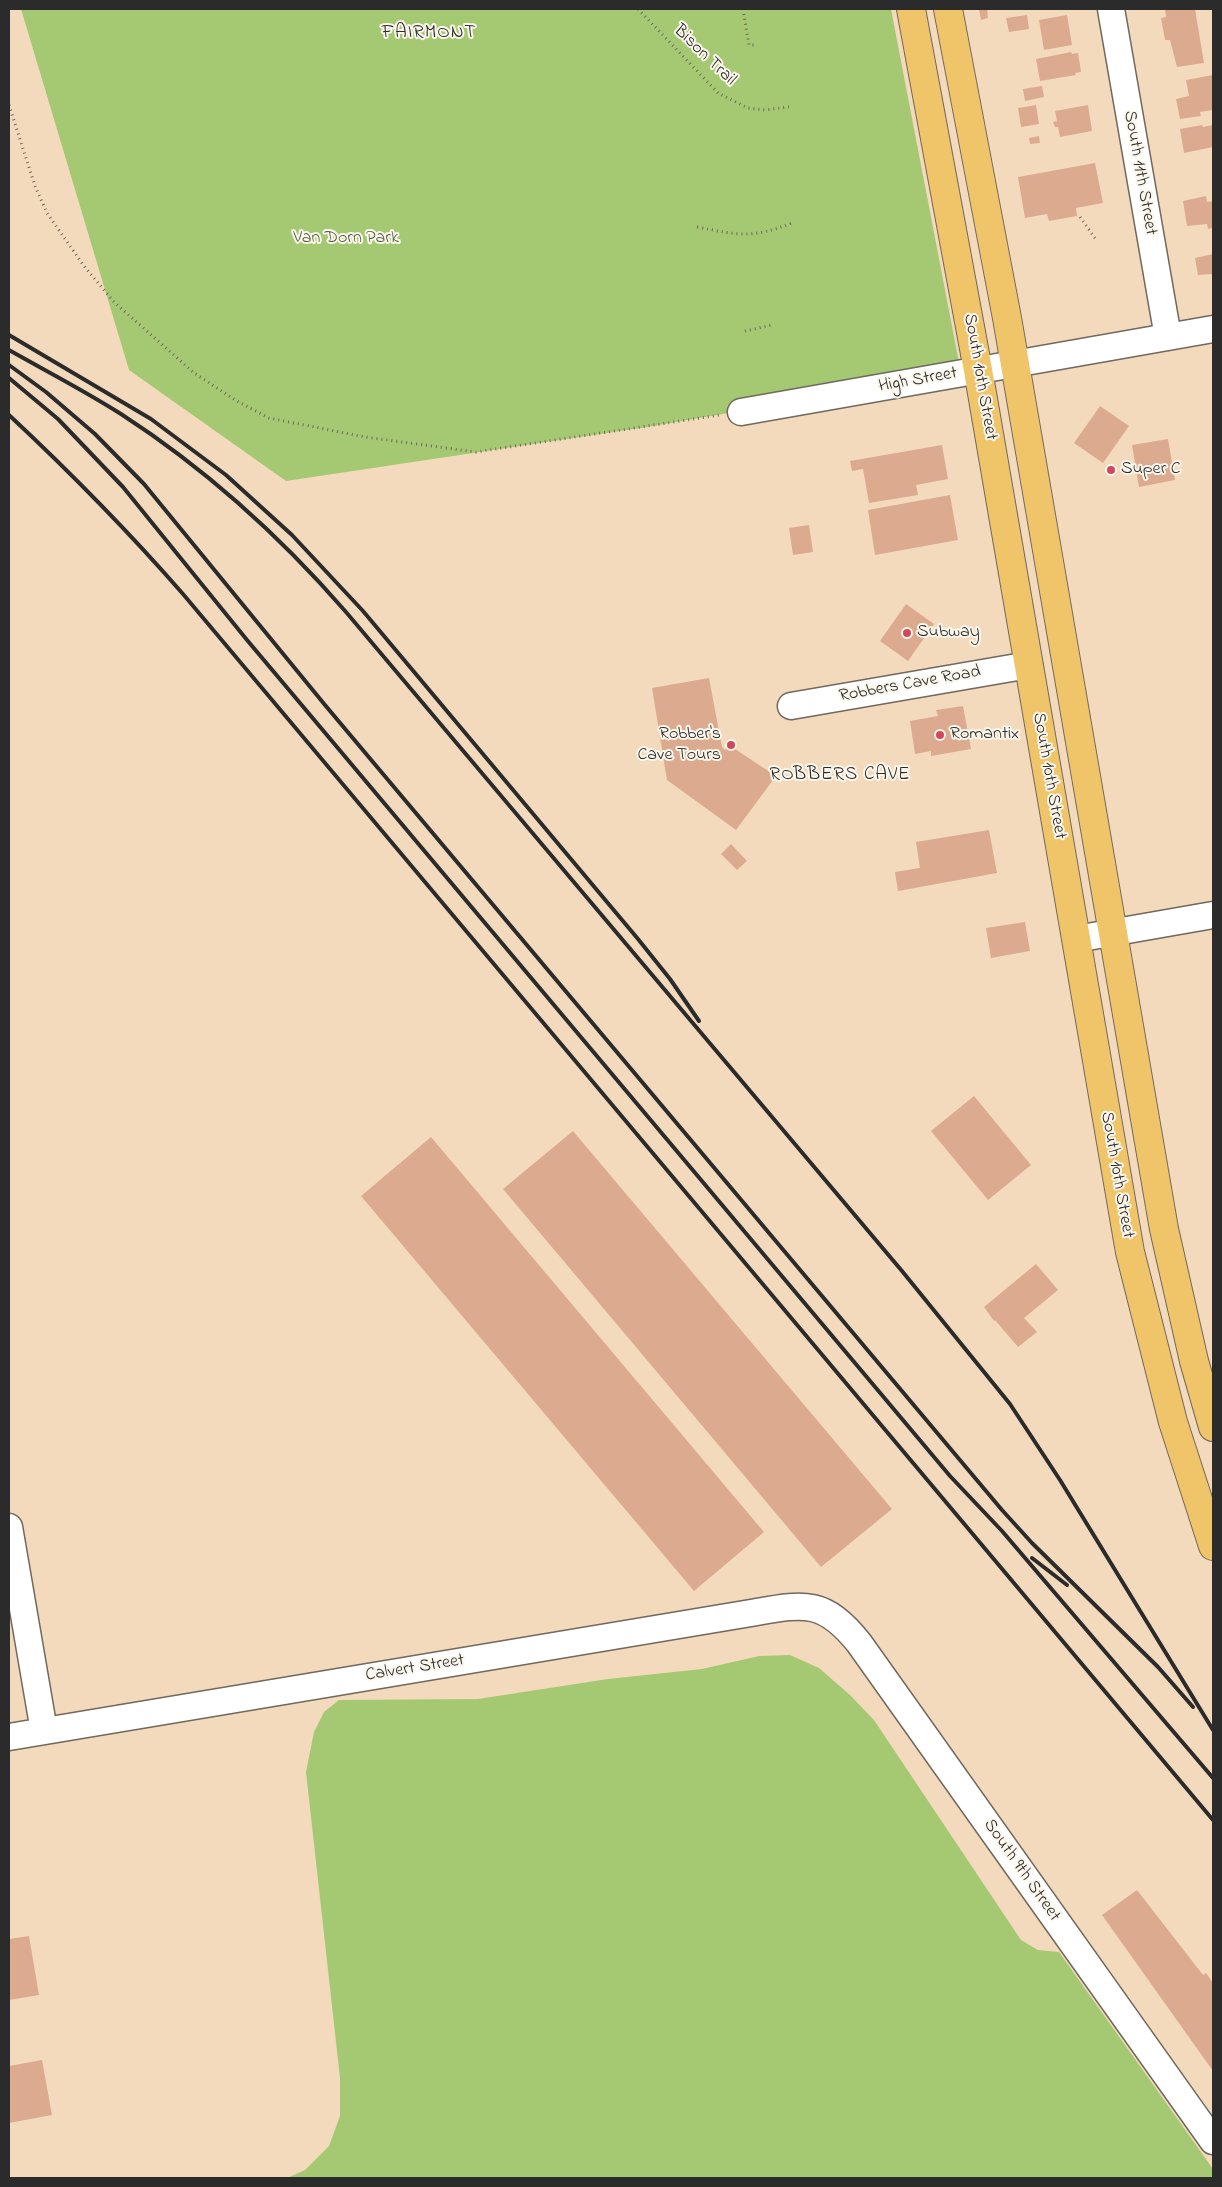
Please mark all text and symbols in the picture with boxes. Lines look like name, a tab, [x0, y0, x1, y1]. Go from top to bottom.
street label: Bison Trail	[668, 21, 740, 91]
district label: FAIRMONT	[381, 23, 477, 45]
street label: South 11th Street	[1117, 109, 1161, 237]
park label: Van Dorn Park	[293, 228, 399, 250]
street label: South 10th Street	[957, 312, 1001, 442]
street label: High Street	[877, 363, 959, 399]
place label: Super C	[1121, 459, 1181, 481]
marker: Super C	[1105, 464, 1117, 476]
place label: Subway	[917, 622, 980, 644]
marker: Subway	[901, 627, 913, 639]
street label: Robbers Cave Road	[838, 662, 982, 708]
street label: South 10th Street	[1026, 711, 1070, 841]
place label: Robber's Cave Tours	[637, 724, 721, 766]
place label: Romantix	[950, 724, 1019, 746]
marker: Romantix	[934, 729, 946, 741]
marker: Robber's Cave Tours	[725, 739, 737, 751]
district label: ROBBERS CAVE	[768, 765, 912, 787]
street label: South 10th Street	[1094, 1110, 1138, 1240]
street label: Calvert Street	[364, 1651, 466, 1687]
street label: South 9th Street	[978, 1816, 1064, 1926]

